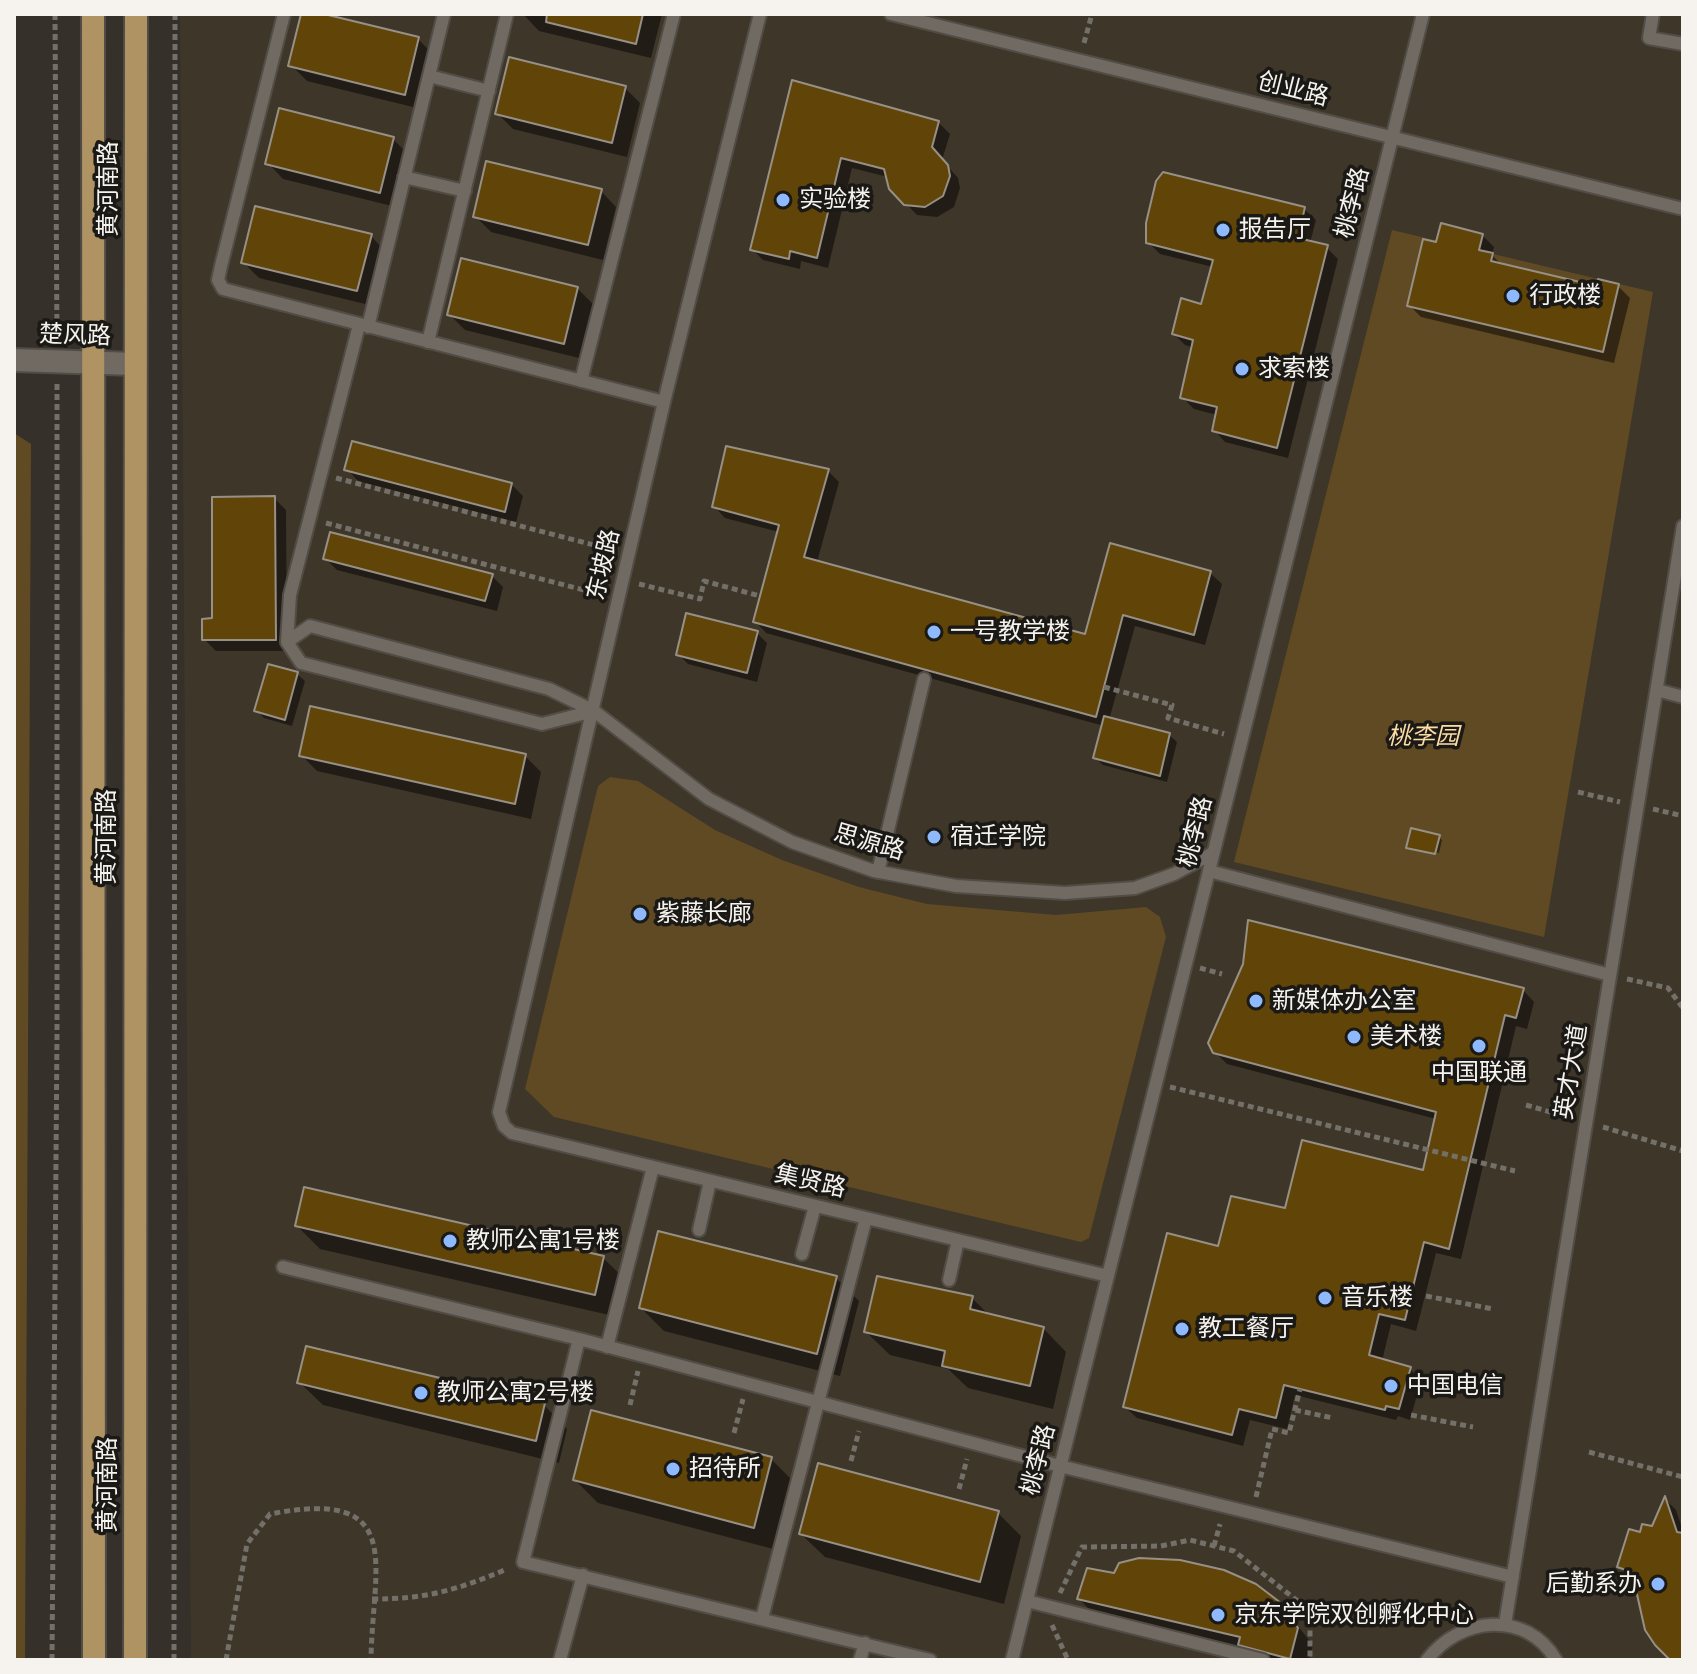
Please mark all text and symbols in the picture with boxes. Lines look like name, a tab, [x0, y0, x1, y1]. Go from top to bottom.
street label: 创业路	[1255, 67, 1331, 113]
street label: 黄河南路	[95, 141, 123, 237]
street label: 桃李路	[1330, 165, 1376, 241]
place label: 实验楼	[799, 186, 871, 214]
marker: 实验楼	[774, 191, 792, 209]
place label: 报告厅	[1239, 216, 1311, 244]
marker: 报告厅	[1214, 221, 1232, 239]
place label: 行政楼	[1529, 282, 1601, 310]
marker: 行政楼	[1504, 287, 1522, 305]
street label: 楚风路	[39, 320, 111, 352]
place label: 求索楼	[1258, 355, 1330, 383]
marker: 求索楼	[1233, 360, 1251, 378]
street label: 东坡路	[582, 527, 626, 603]
place label: 一号教学楼	[950, 618, 1070, 646]
marker: 一号教学楼	[925, 623, 943, 641]
park label: 桃李园	[1387, 723, 1459, 751]
street label: 黄河南路	[93, 789, 121, 885]
street label: 桃李路	[1173, 794, 1219, 870]
street label: 思源路	[830, 819, 908, 867]
place label: 宿迁学院	[950, 823, 1046, 851]
marker: 宿迁学院	[925, 828, 943, 846]
place label: 紫藤长廊	[656, 900, 752, 928]
marker: 紫藤长廊	[631, 905, 649, 923]
place label: 新媒体办公室	[1272, 987, 1416, 1015]
marker: 新媒体办公室	[1247, 992, 1265, 1010]
street label: 英才大道	[1550, 1022, 1594, 1122]
place label: 美术楼	[1370, 1023, 1442, 1051]
marker: 美术楼	[1345, 1028, 1363, 1046]
marker: 中国联通	[1470, 1037, 1488, 1055]
place label: 中国联通	[1431, 1059, 1527, 1087]
street label: 集贤路	[772, 1160, 848, 1204]
place label: 教师公寓1号楼	[466, 1227, 620, 1255]
marker: 教师公寓1号楼	[441, 1232, 459, 1250]
place label: 音乐楼	[1341, 1284, 1413, 1312]
marker: 音乐楼	[1316, 1289, 1334, 1307]
place label: 教工餐厅	[1198, 1315, 1294, 1343]
marker: 教工餐厅	[1173, 1320, 1191, 1338]
place label: 中国电信	[1407, 1372, 1503, 1400]
marker: 中国电信	[1382, 1377, 1400, 1395]
place label: 教师公寓2号楼	[437, 1379, 594, 1407]
marker: 教师公寓2号楼	[412, 1384, 430, 1402]
street label: 桃李路	[1016, 1422, 1062, 1498]
street label: 黄河南路	[94, 1437, 122, 1533]
place label: 招待所	[689, 1455, 761, 1483]
marker: 招待所	[664, 1460, 682, 1478]
place label: 后勤系办	[1546, 1570, 1642, 1598]
marker: 后勤系办	[1649, 1575, 1667, 1593]
place label: 京东学院双创孵化中心	[1234, 1601, 1474, 1629]
marker: 京东学院双创孵化中心	[1209, 1606, 1227, 1624]

